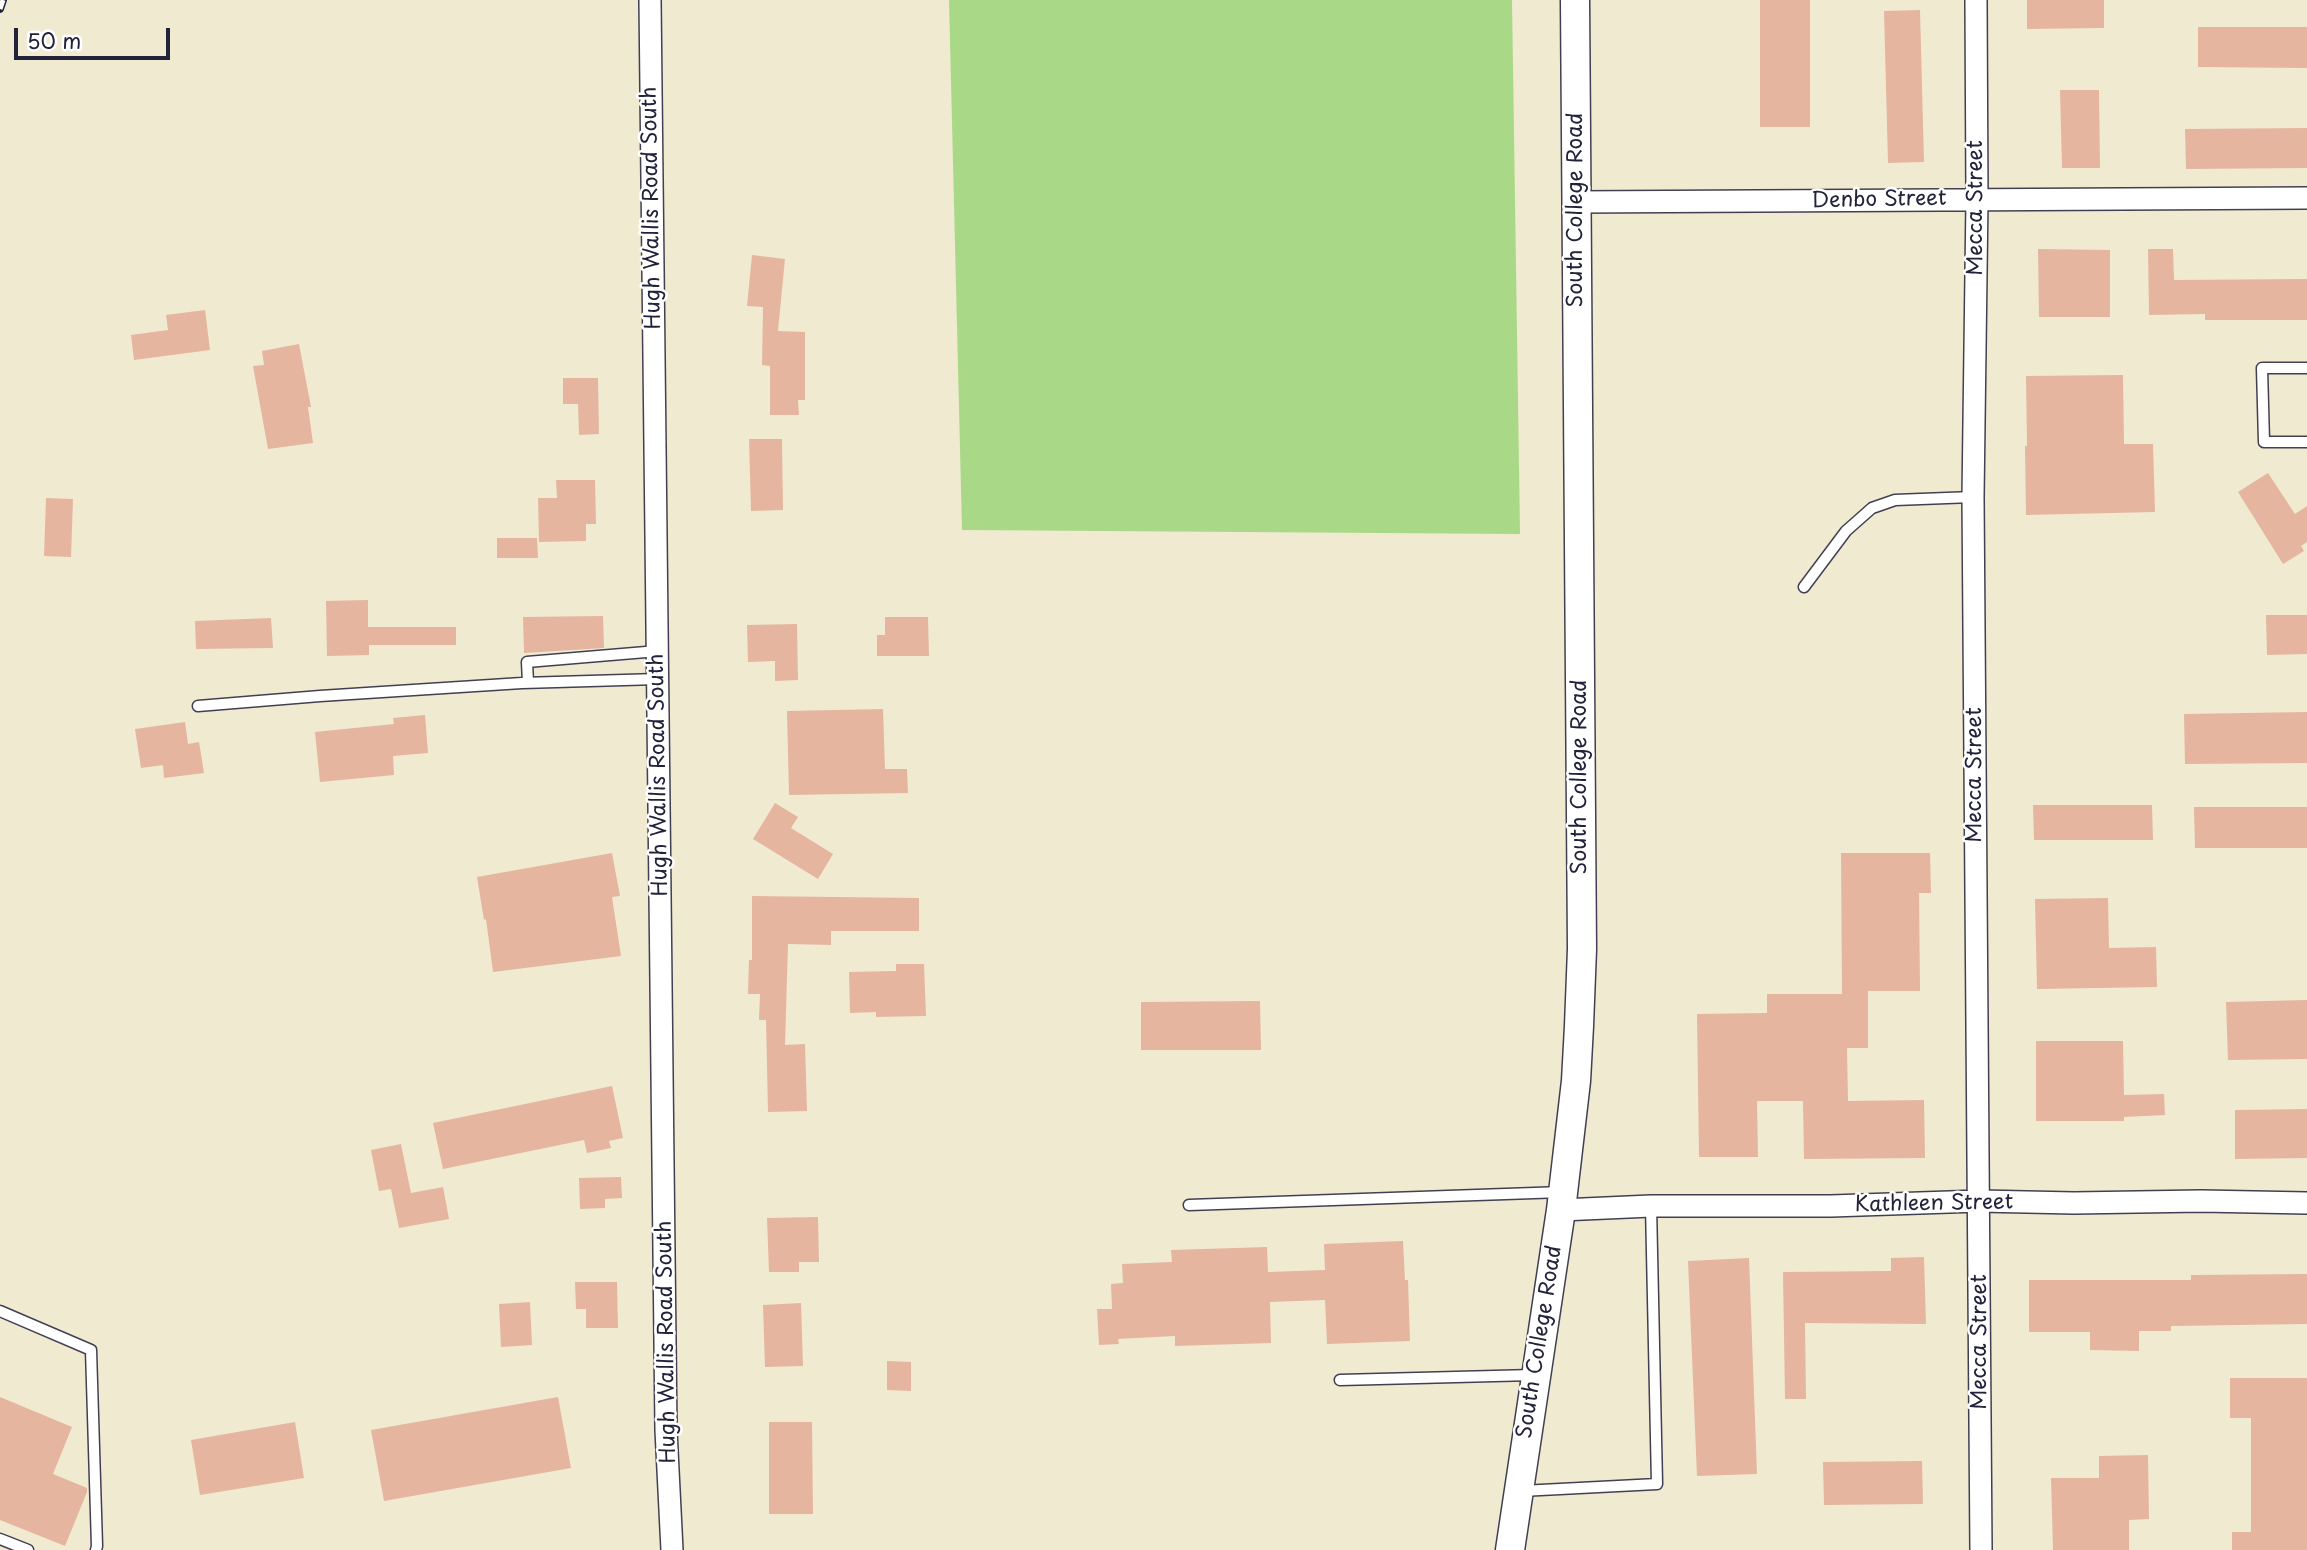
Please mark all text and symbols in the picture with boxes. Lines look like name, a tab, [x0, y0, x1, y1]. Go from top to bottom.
scale bar	[18, 14, 173, 58]
text: 50 m	[27, 24, 81, 56]
street label: Hugh Wallis Road South	[637, 86, 667, 330]
street label: South College Road	[1563, 113, 1589, 307]
street label: Mecca Street	[1963, 140, 1989, 276]
street label: Denbo Street	[1811, 186, 1947, 214]
street label: Hugh Wallis Road South	[644, 653, 674, 897]
street label: South College Road	[1567, 680, 1593, 874]
street label: Mecca Street	[1962, 707, 1988, 843]
street label: Kathleen Street	[1854, 1190, 2014, 1218]
street label: Hugh Wallis Road South	[652, 1220, 682, 1464]
street label: South College Road	[1512, 1244, 1568, 1440]
street label: Mecca Street	[1967, 1274, 1993, 1410]

